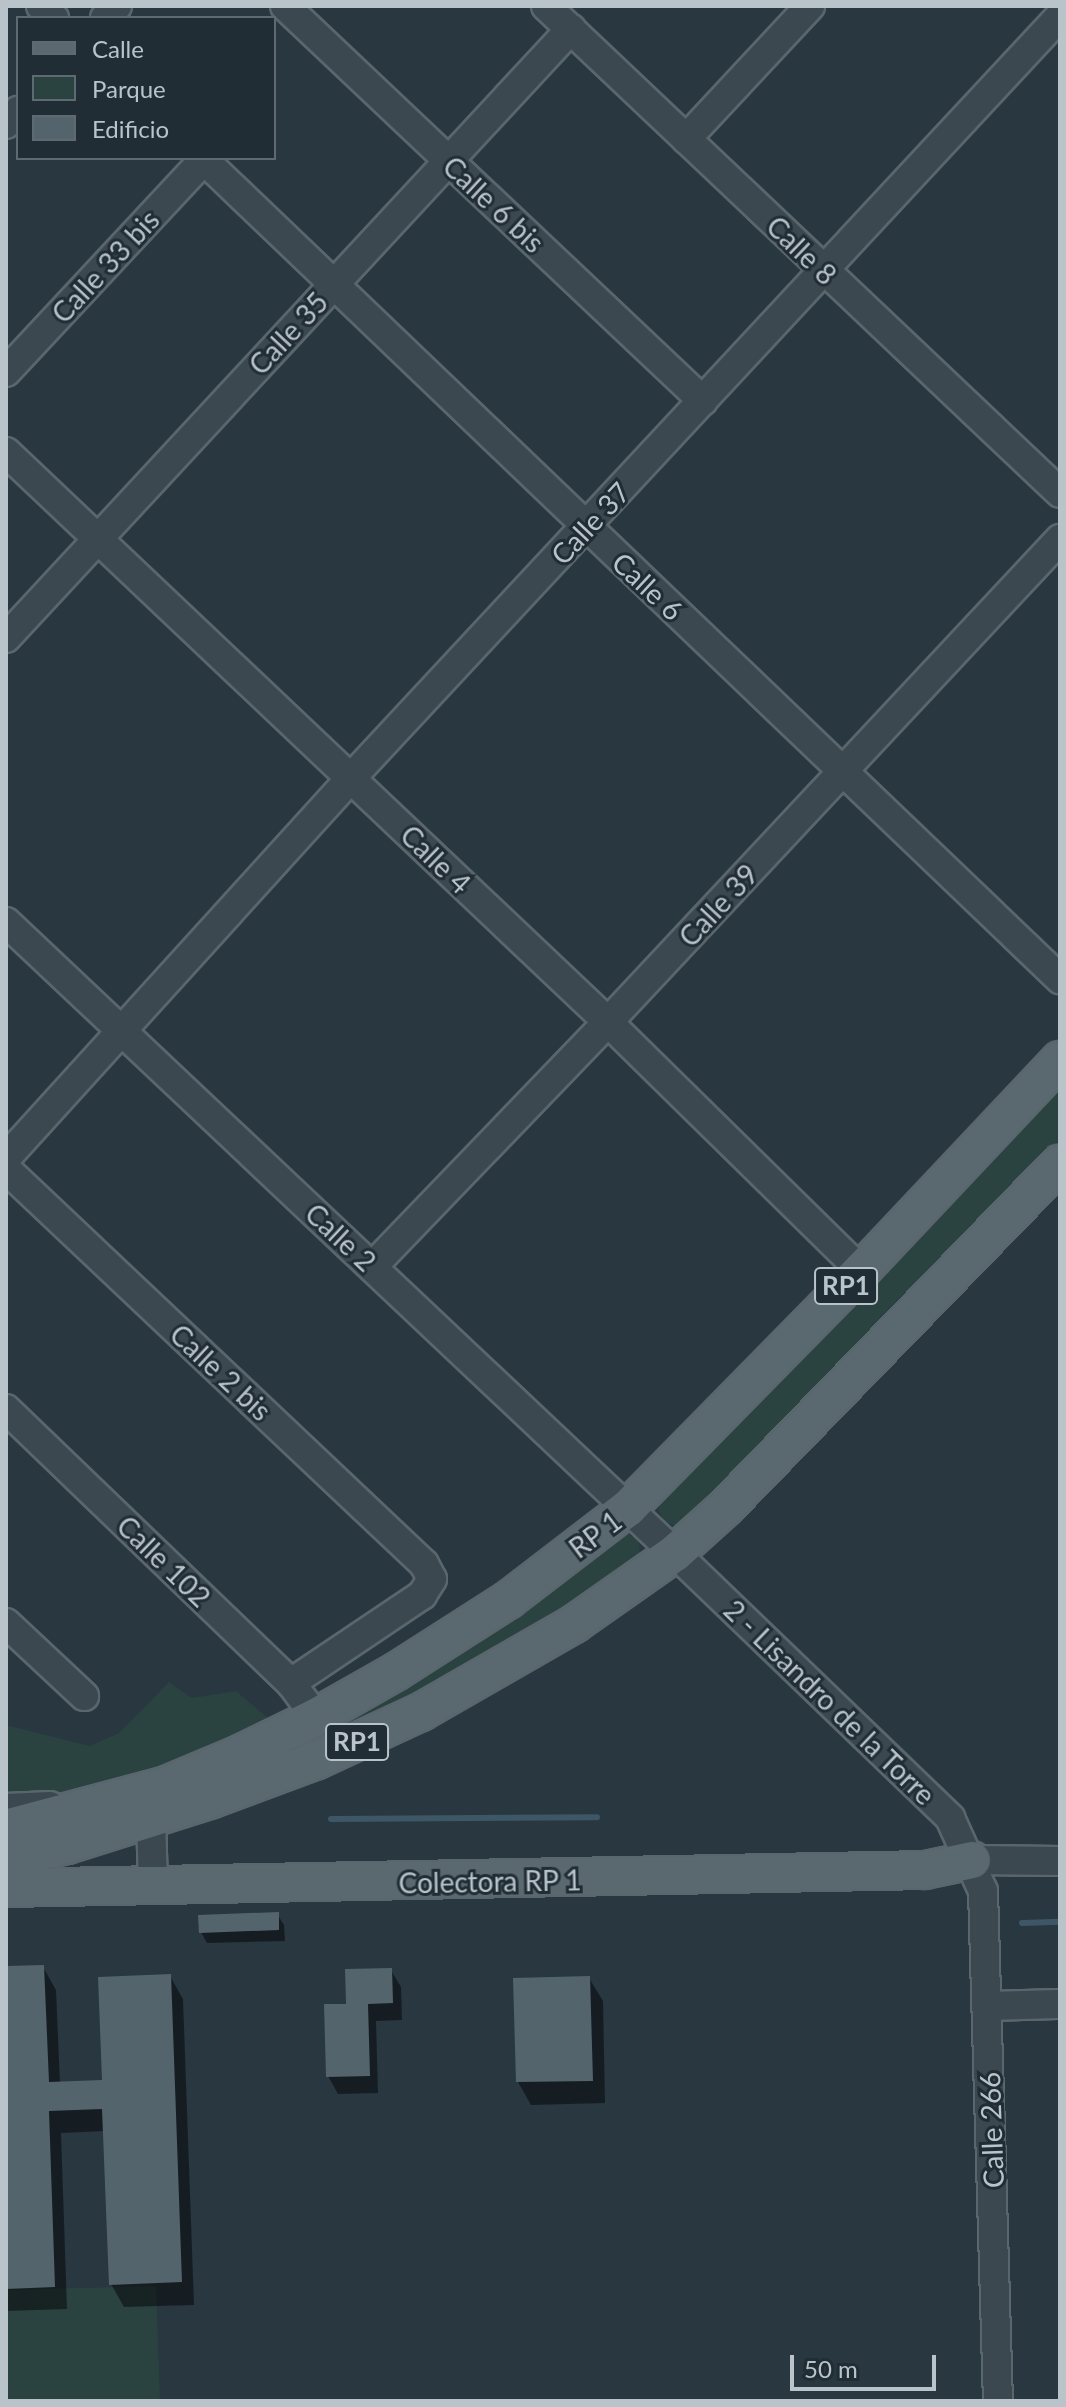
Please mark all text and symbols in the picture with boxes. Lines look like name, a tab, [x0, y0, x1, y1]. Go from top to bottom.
legend	[16, 16, 276, 160]
text: Calle	[92, 34, 144, 63]
text: Parque	[92, 74, 166, 103]
text: Edificio	[92, 114, 169, 143]
street label: Calle 6 bis	[437, 149, 551, 259]
street label: Calle 33 bis	[44, 203, 166, 329]
street label: Calle 8	[760, 209, 844, 291]
street label: Calle 35	[242, 285, 334, 381]
street label: Calle 37	[544, 475, 636, 571]
street label: Calle 6	[606, 545, 690, 627]
street label: Calle 4	[394, 818, 478, 900]
street label: Calle 39	[672, 857, 764, 953]
street label: Calle 2	[299, 1196, 383, 1278]
road number: RP1	[814, 1264, 878, 1308]
street label: Calle 2 bis	[164, 1317, 278, 1427]
street label: RP 1	[562, 1503, 628, 1565]
street label: Calle 102	[110, 1508, 218, 1614]
street label: 2 - Lisandro de la Torre	[717, 1592, 943, 1812]
road number: RP1	[325, 1720, 389, 1764]
street label: Colectora RP 1	[398, 1863, 582, 1899]
street label: Calle 266	[972, 2071, 1010, 2189]
scale bar	[794, 2339, 940, 2389]
text: 50 m	[804, 2354, 858, 2383]

